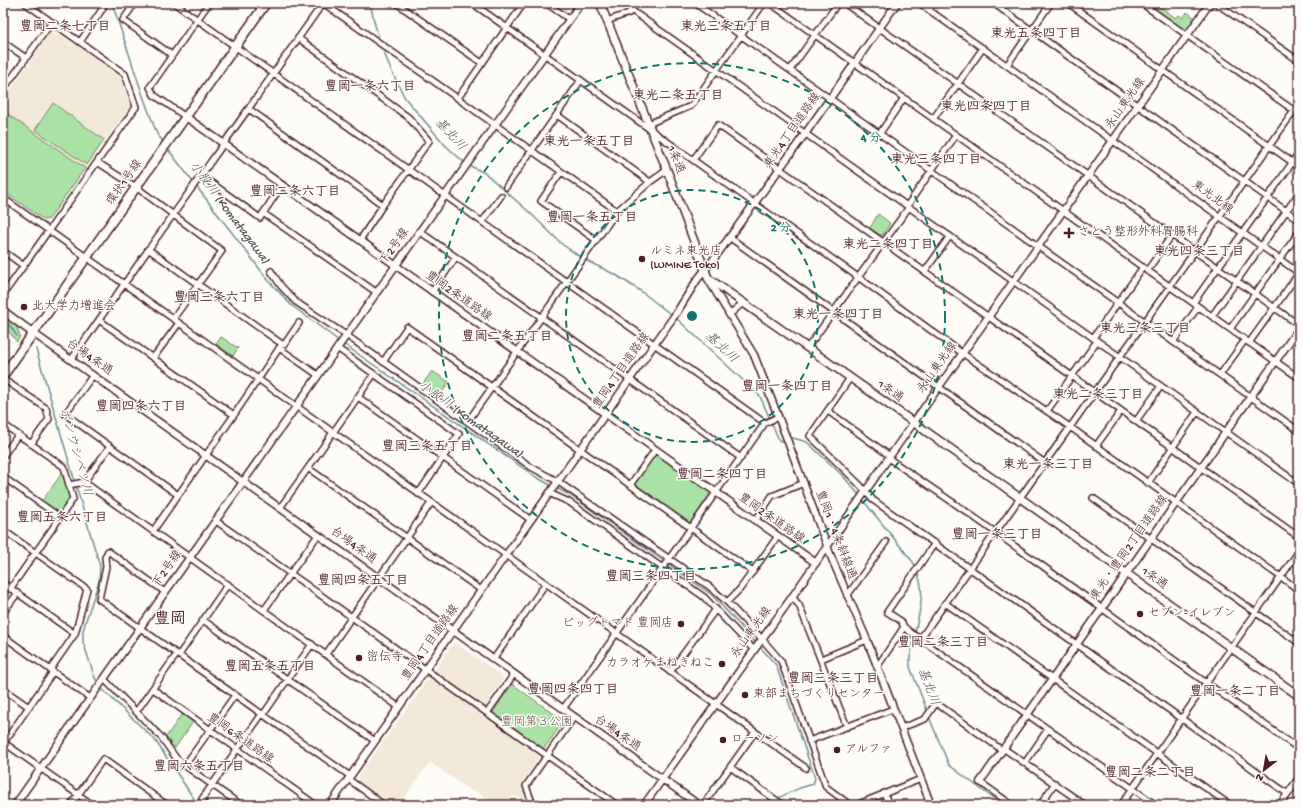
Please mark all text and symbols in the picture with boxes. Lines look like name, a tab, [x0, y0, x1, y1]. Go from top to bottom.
district label: 豊岡二条七丁目	[19, 19, 111, 35]
district label: 東光三条五丁目	[680, 19, 772, 35]
district label: 東光五条四丁目	[990, 26, 1082, 42]
street label: 永山東光線	[1102, 75, 1149, 133]
district label: 豊岡一条六丁目	[324, 79, 416, 95]
district label: 東光二条五丁目	[632, 88, 724, 104]
street label: 東光4丁目道路線	[761, 90, 824, 172]
district label: 東光四条四丁目	[940, 99, 1032, 115]
water label: 基北川	[431, 115, 469, 155]
text: 4 分	[860, 131, 881, 146]
district label: 東光一条五丁目	[543, 134, 635, 150]
street label: 1条通	[663, 143, 688, 176]
district label: 東光三条四丁目	[890, 152, 982, 168]
street label: 環状1号線	[103, 157, 146, 209]
water label: 小股川 (Komatagawa)	[186, 158, 273, 267]
street label: 東光北線	[1188, 177, 1236, 218]
district label: 豊岡二条六丁目	[249, 184, 341, 200]
district label: 豊岡一条五丁目	[546, 210, 638, 226]
text: 2 分	[771, 221, 791, 236]
street label: 下2号線	[376, 225, 413, 268]
place label: さとう整形外科胃腸科	[1078, 225, 1198, 240]
marker: さとう整形外科胃腸科	[1063, 227, 1075, 239]
district label: 東光二条四丁目	[842, 237, 934, 253]
place label: ルミネ東光店 (LUMINE Toko)	[650, 244, 722, 273]
district label: 東光四条三丁目	[1153, 244, 1245, 260]
marker: ルミネ東光店 (LUMINE Toko)	[637, 254, 647, 264]
street label: 豊岡2条道路線	[422, 268, 494, 325]
district label: 豊岡三条六丁目	[173, 290, 265, 306]
place label: 北大学力増進会	[32, 299, 116, 314]
marker: 北大学力増進会	[19, 302, 29, 312]
district label: 東光一条四丁目	[792, 307, 884, 323]
centre of rings	[685, 309, 699, 323]
district label: 東光三条三丁目	[1099, 321, 1191, 337]
water label: 基北川	[702, 328, 741, 367]
district label: 豊岡二条五丁目	[461, 329, 553, 345]
street label: 豊岡4丁目道路線	[590, 330, 653, 412]
street label: 台場4条通	[63, 336, 116, 379]
street label: 永山東光線	[914, 339, 961, 397]
street label: 1条通	[873, 376, 906, 406]
water label: 小股川 (Komatagawa)	[415, 377, 526, 462]
district label: 豊岡一条四丁目	[741, 379, 833, 395]
district label: 東光二条三丁目	[1052, 387, 1144, 403]
district label: 豊岡四条六丁目	[95, 399, 187, 415]
water label: ポンウシベツ川	[55, 406, 95, 498]
district label: 豊岡三条五丁目	[381, 439, 473, 455]
district label: 東光一条三丁目	[1002, 457, 1094, 473]
district label: 豊岡二条四丁目	[676, 467, 768, 483]
street label: 豊岡1・4条斜線通	[812, 488, 859, 582]
street label: 豊岡2条道路線	[735, 490, 807, 547]
street label: 東光・豊岡2丁目道路線	[1087, 492, 1172, 604]
district label: 豊岡五条六丁目	[16, 510, 108, 526]
street label: 台場4条通	[327, 524, 379, 567]
district label: 豊岡一条三丁目	[951, 527, 1043, 543]
street label: 下2号線	[149, 547, 186, 590]
street label: 1条通	[1137, 563, 1170, 593]
district label: 豊岡三条四丁目	[605, 569, 697, 585]
district label: 豊岡四条五丁目	[317, 573, 409, 589]
street label: 豊岡4丁目道路線	[399, 602, 462, 684]
street label: 永山東光線	[728, 604, 775, 661]
place label: セブン-イレブン	[1148, 606, 1236, 621]
marker: セブン-イレブン	[1135, 609, 1145, 619]
district label: 豊岡	[154, 610, 186, 630]
place label: ビッグトマト 豊岡店	[562, 616, 673, 631]
marker: ビッグトマト 豊岡店	[676, 619, 686, 629]
district label: 豊岡二条三丁目	[897, 635, 989, 651]
place label: 密伝寺	[367, 650, 403, 665]
marker: 密伝寺	[354, 653, 364, 663]
place label: カラオケまねきねこ	[606, 656, 714, 671]
district label: 豊岡五条五丁目	[224, 659, 316, 675]
marker: カラオケまねきねこ	[717, 659, 727, 669]
water label: 基北川	[914, 666, 943, 708]
district label: 豊岡三条三丁目	[787, 671, 879, 687]
district label: 豊岡四条四丁目	[527, 682, 619, 698]
district label: 豊岡一条二丁目	[1189, 684, 1281, 700]
place label: 東部まちづくりセンター	[753, 687, 885, 702]
marker: 東部まちづくりセンター	[740, 690, 750, 700]
street label: 豊岡6条道路線	[204, 710, 277, 767]
street label: 台場4条通	[591, 712, 644, 755]
park label: 豊岡第３公園	[501, 715, 573, 730]
place label: ローソン	[731, 733, 779, 747]
marker: ローソン	[718, 735, 728, 745]
place label: アルファ	[845, 743, 892, 757]
marker: アルファ	[832, 745, 842, 755]
north arrow	[1244, 750, 1284, 790]
district label: 豊岡六条五丁目	[153, 759, 245, 775]
district label: 豊岡二条二丁目	[1104, 765, 1196, 781]
text: N	[1254, 770, 1266, 784]

